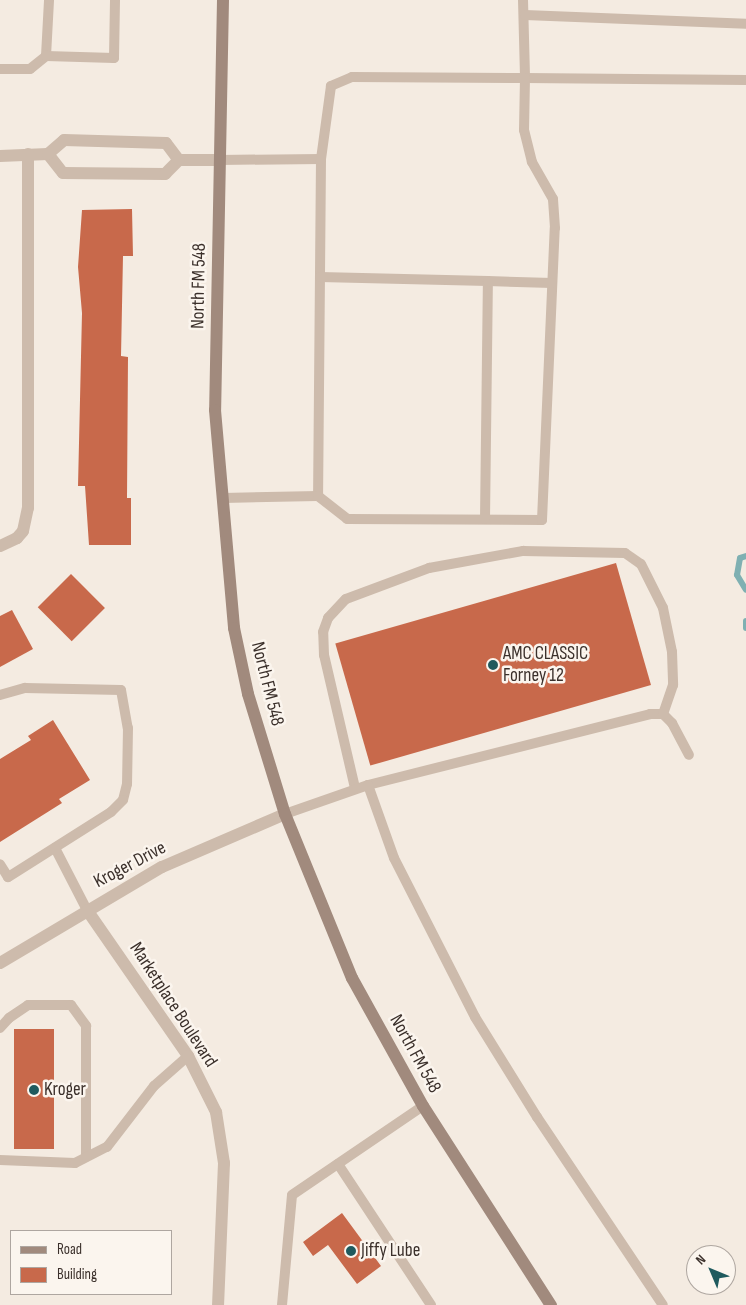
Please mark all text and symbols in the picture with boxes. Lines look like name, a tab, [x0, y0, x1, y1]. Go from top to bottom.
street label: North FM 548	[187, 243, 211, 329]
street label: North FM 548	[246, 640, 288, 728]
place label: AMC CLASSIC Forney 12	[503, 643, 588, 687]
marker: AMC CLASSIC Forney 12	[487, 659, 499, 671]
street label: Kroger Drive	[90, 837, 170, 893]
street label: Marketplace Boulevard	[124, 938, 222, 1072]
street label: North FM 548	[384, 1011, 446, 1097]
place label: Kroger	[44, 1079, 86, 1101]
marker: Kroger	[28, 1084, 40, 1096]
legend	[10, 1230, 172, 1295]
text: Road	[57, 1240, 82, 1259]
place label: Jiffy Lube	[361, 1240, 420, 1262]
marker: Jiffy Lube	[345, 1245, 357, 1257]
north arrow	[686, 1245, 736, 1295]
text: N	[692, 1251, 709, 1268]
text: Building	[57, 1265, 97, 1284]

